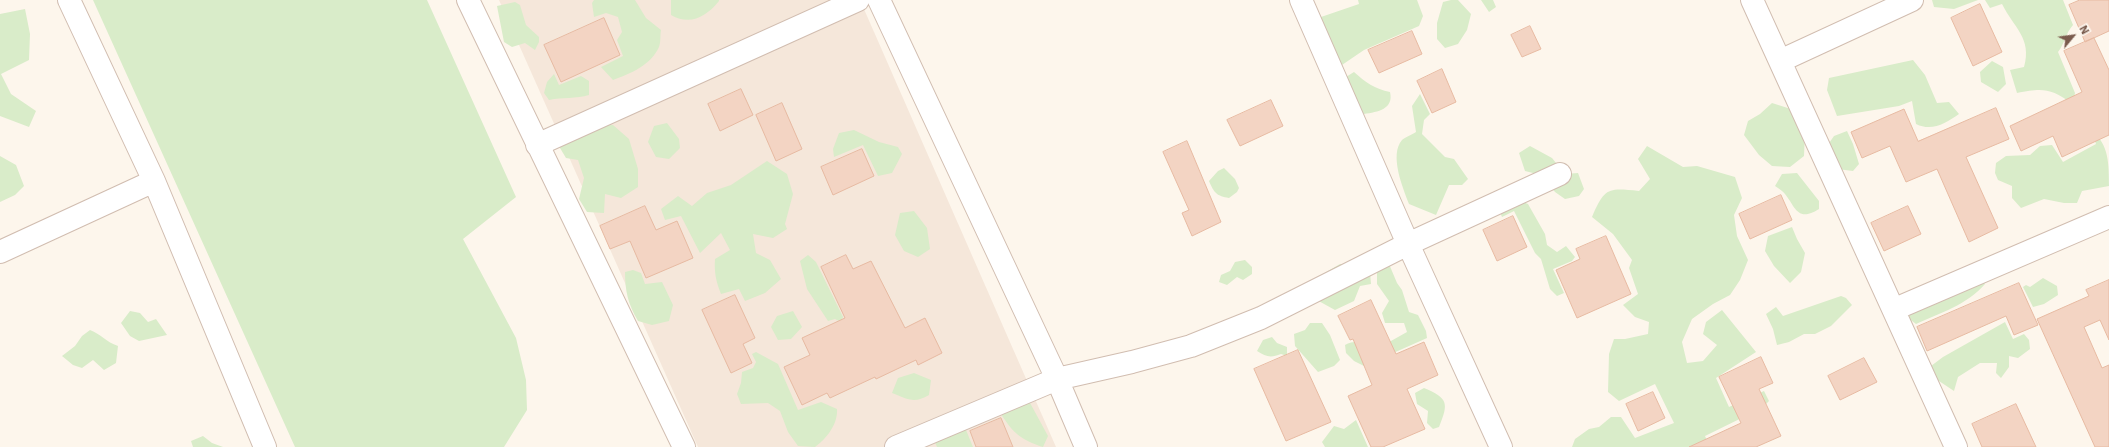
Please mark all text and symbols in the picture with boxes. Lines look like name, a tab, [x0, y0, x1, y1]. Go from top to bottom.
north arrow	[2053, 16, 2093, 56]
text: N	[2076, 23, 2092, 37]

